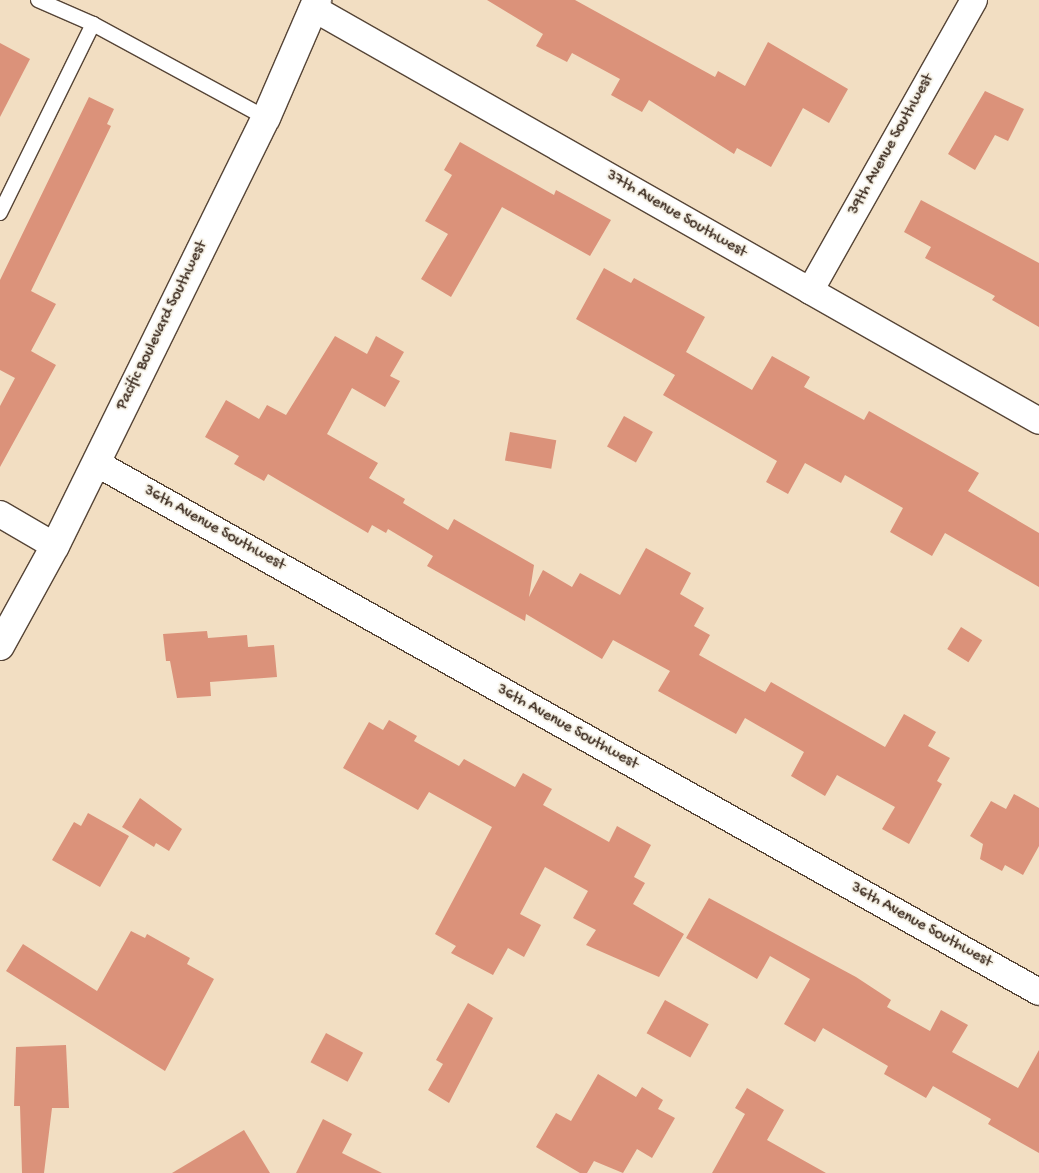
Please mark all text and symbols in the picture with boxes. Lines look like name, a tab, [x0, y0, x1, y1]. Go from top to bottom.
street label: 39th Avenue Southwest	[845, 71, 939, 219]
street label: 37th Avenue Southwest	[602, 167, 750, 263]
street label: Pacific Boulevard Southwest	[114, 238, 212, 414]
street label: 36th Avenue Southwest	[140, 482, 288, 576]
street label: 36th Avenue Southwest	[493, 681, 641, 775]
street label: 36th Avenue Southwest	[847, 879, 995, 973]

